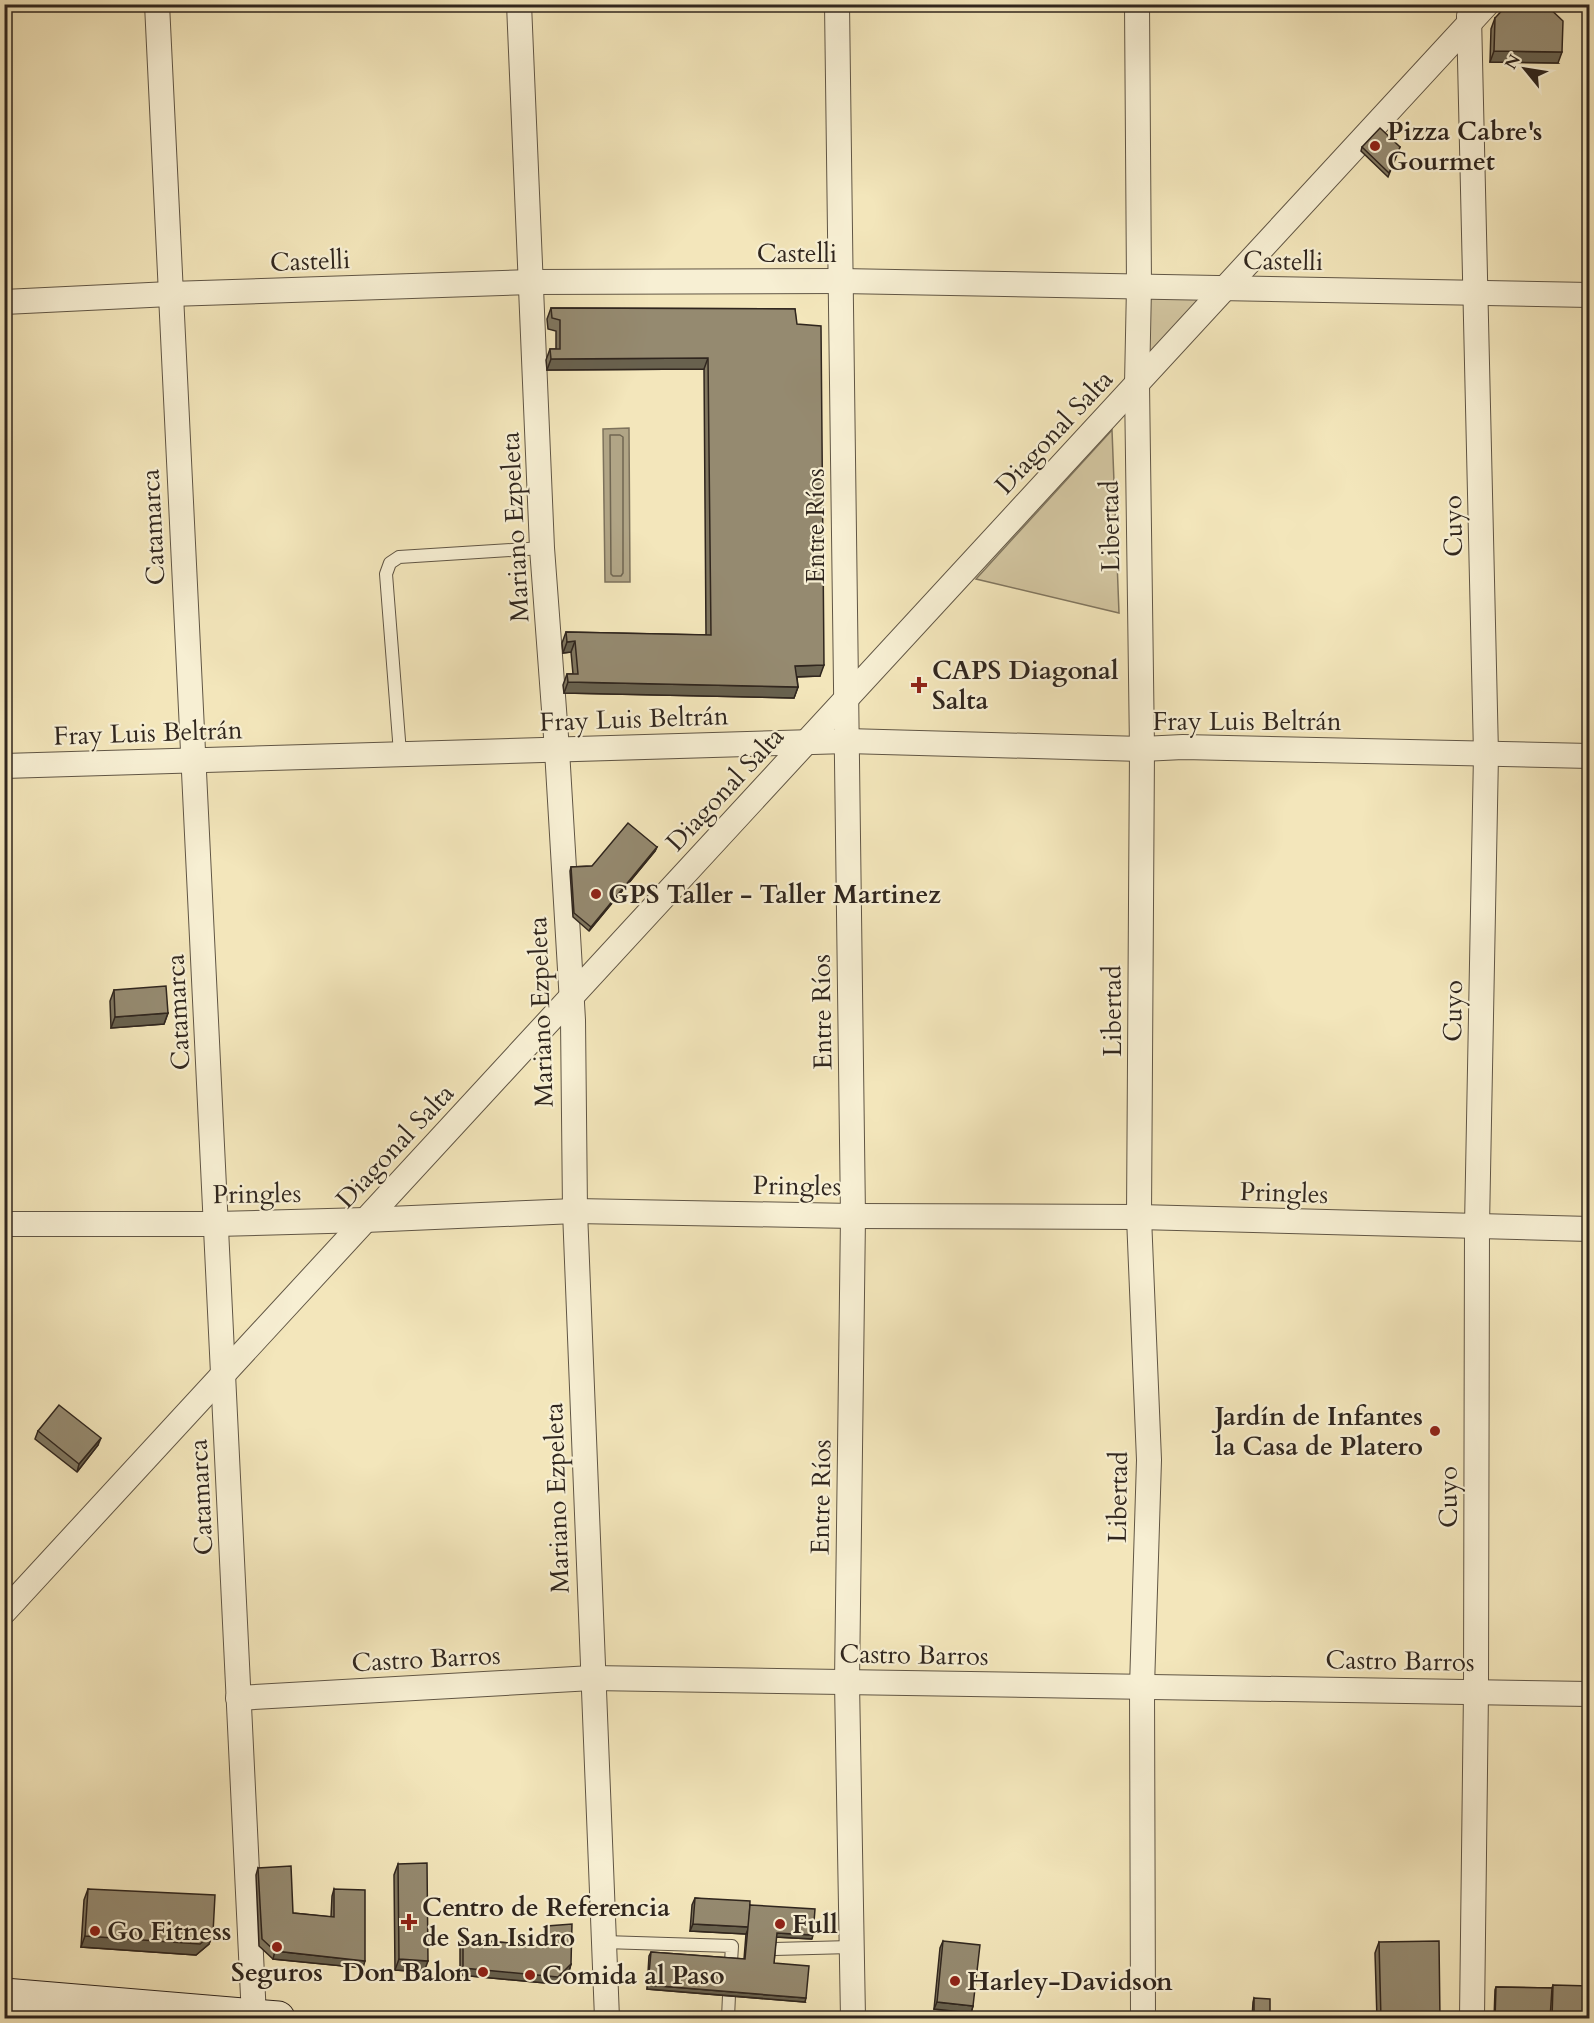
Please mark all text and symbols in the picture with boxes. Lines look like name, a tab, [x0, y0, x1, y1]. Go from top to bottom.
north arrow	[1495, 39, 1555, 99]
text: N	[1500, 50, 1526, 74]
place label: Pizza Cabre's Gourmet	[1387, 114, 1542, 179]
marker: Pizza Cabre's Gourmet	[1368, 139, 1382, 153]
street label: Castelli	[757, 236, 837, 271]
street label: Castelli	[269, 242, 351, 280]
street label: Castelli	[1243, 243, 1323, 279]
street label: Diagonal Salta	[987, 362, 1121, 502]
street label: Mariano Ezpeleta	[493, 431, 537, 623]
street label: Catamarca	[132, 468, 174, 586]
street label: Entre Ríos	[798, 468, 833, 584]
street label: Libertad	[1092, 480, 1128, 572]
street label: Cuyo	[1435, 495, 1471, 557]
place label: CAPS Diagonal Salta	[932, 653, 1119, 718]
marker: CAPS Diagonal Salta	[910, 676, 928, 694]
street label: Fray Luis Beltrán	[539, 698, 729, 740]
street label: Fray Luis Beltrán	[1152, 704, 1342, 739]
street label: Fray Luis Beltrán	[53, 712, 243, 754]
street label: Diagonal Salta	[658, 719, 792, 859]
place label: GPS Taller - Taller Martinez	[608, 877, 941, 912]
marker: GPS Taller - Taller Martinez	[589, 887, 603, 901]
street label: Mariano Ezpeleta	[520, 916, 562, 1108]
street label: Catamarca	[157, 953, 199, 1071]
street label: Entre Ríos	[803, 954, 841, 1070]
street label: Libertad	[1095, 965, 1130, 1057]
street label: Cuyo	[1435, 980, 1471, 1042]
street label: Diagonal Salta	[328, 1076, 462, 1216]
street label: Pringles	[752, 1168, 842, 1204]
street label: Pringles	[1239, 1174, 1329, 1212]
street label: Pringles	[212, 1176, 302, 1212]
place label: Jardín de Infantes la Casa de Platero	[1211, 1399, 1423, 1464]
street label: Mariano Ezpeleta	[536, 1402, 578, 1594]
marker: Jardín de Infantes la Casa de Platero	[1428, 1424, 1442, 1438]
street label: Catamarca	[180, 1438, 222, 1556]
street label: Entre Ríos	[802, 1439, 840, 1555]
street label: Libertad	[1100, 1451, 1136, 1543]
street label: Cuyo	[1431, 1466, 1466, 1528]
street label: Castro Barros	[839, 1636, 989, 1674]
street label: Castro Barros	[351, 1638, 501, 1680]
street label: Castro Barros	[1325, 1642, 1475, 1680]
place label: Centro de Referencia de San Isidro	[422, 1890, 670, 1955]
place label: Full	[792, 1907, 838, 1942]
marker: Centro de Referencia de San Isidro	[400, 1913, 418, 1931]
place label: Go Fitness	[107, 1914, 231, 1949]
marker: Full	[773, 1917, 787, 1931]
marker: Go Fitness	[88, 1924, 102, 1938]
marker: Seguros	[270, 1940, 284, 1954]
place label: Seguros	[231, 1955, 323, 1990]
place label: Don Balon	[342, 1955, 471, 1990]
place label: Comida al Paso	[542, 1958, 725, 1993]
place label: Harley-Davidson	[967, 1964, 1173, 1999]
marker: Don Balon	[476, 1965, 490, 1979]
marker: Comida al Paso	[523, 1968, 537, 1982]
marker: Harley-Davidson	[948, 1974, 962, 1988]

